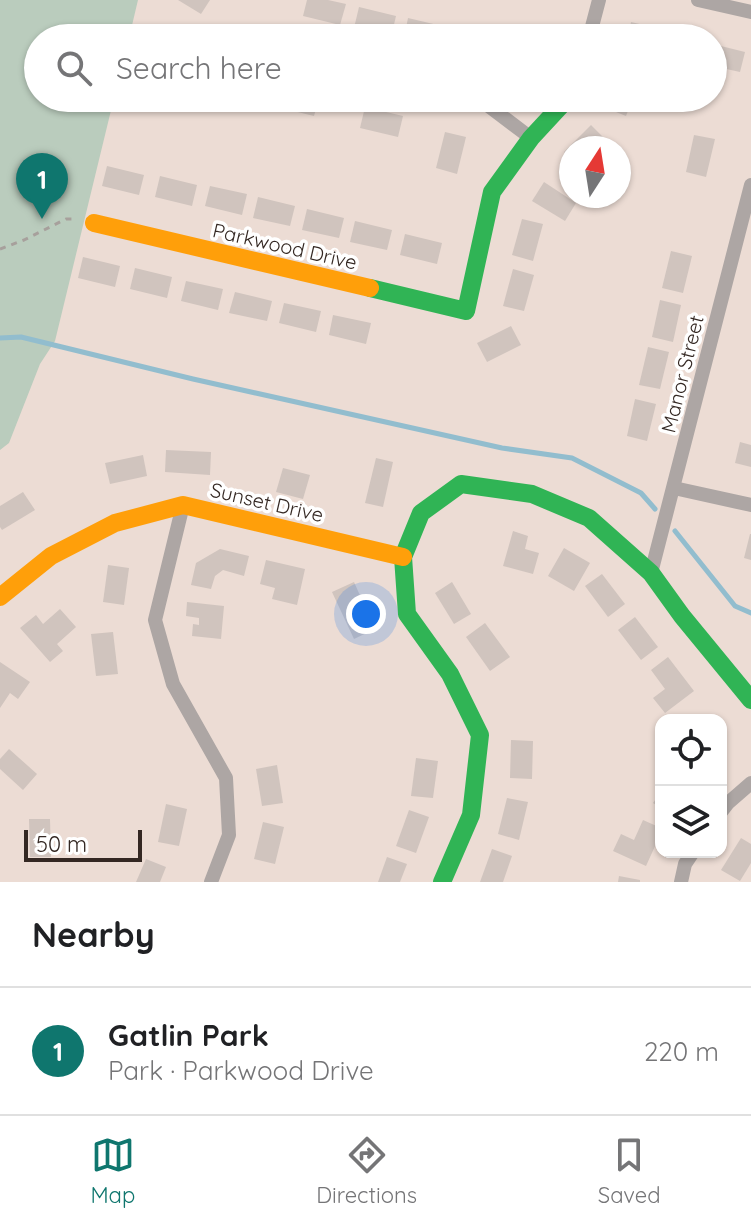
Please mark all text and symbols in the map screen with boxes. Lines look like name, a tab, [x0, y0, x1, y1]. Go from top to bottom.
search box	[24, 24, 727, 112]
icon: search	[52, 46, 96, 90]
text: Search here	[116, 49, 282, 87]
north arrow	[559, 136, 631, 208]
pin: 1	[16, 153, 68, 219]
street label: Parkwood Drive	[210, 217, 360, 275]
street label: Manor Street	[655, 312, 709, 435]
street label: Sunset Drive	[208, 477, 326, 527]
your location	[346, 594, 386, 634]
map controls	[655, 714, 727, 858]
button: locate	[655, 714, 727, 786]
button: layers	[655, 786, 727, 858]
scale bar	[24, 826, 142, 862]
text: 50 m	[36, 830, 87, 858]
text: Nearby	[32, 913, 155, 956]
text: Gatlin Park	[108, 1016, 269, 1054]
text: 1	[53, 1035, 63, 1068]
text: 220 m	[644, 1035, 719, 1068]
text: Park · Parkwood Drive	[108, 1054, 374, 1087]
tab: Map	[90, 1133, 135, 1209]
tab: Directions	[316, 1133, 417, 1209]
tab: Saved	[598, 1133, 661, 1209]

